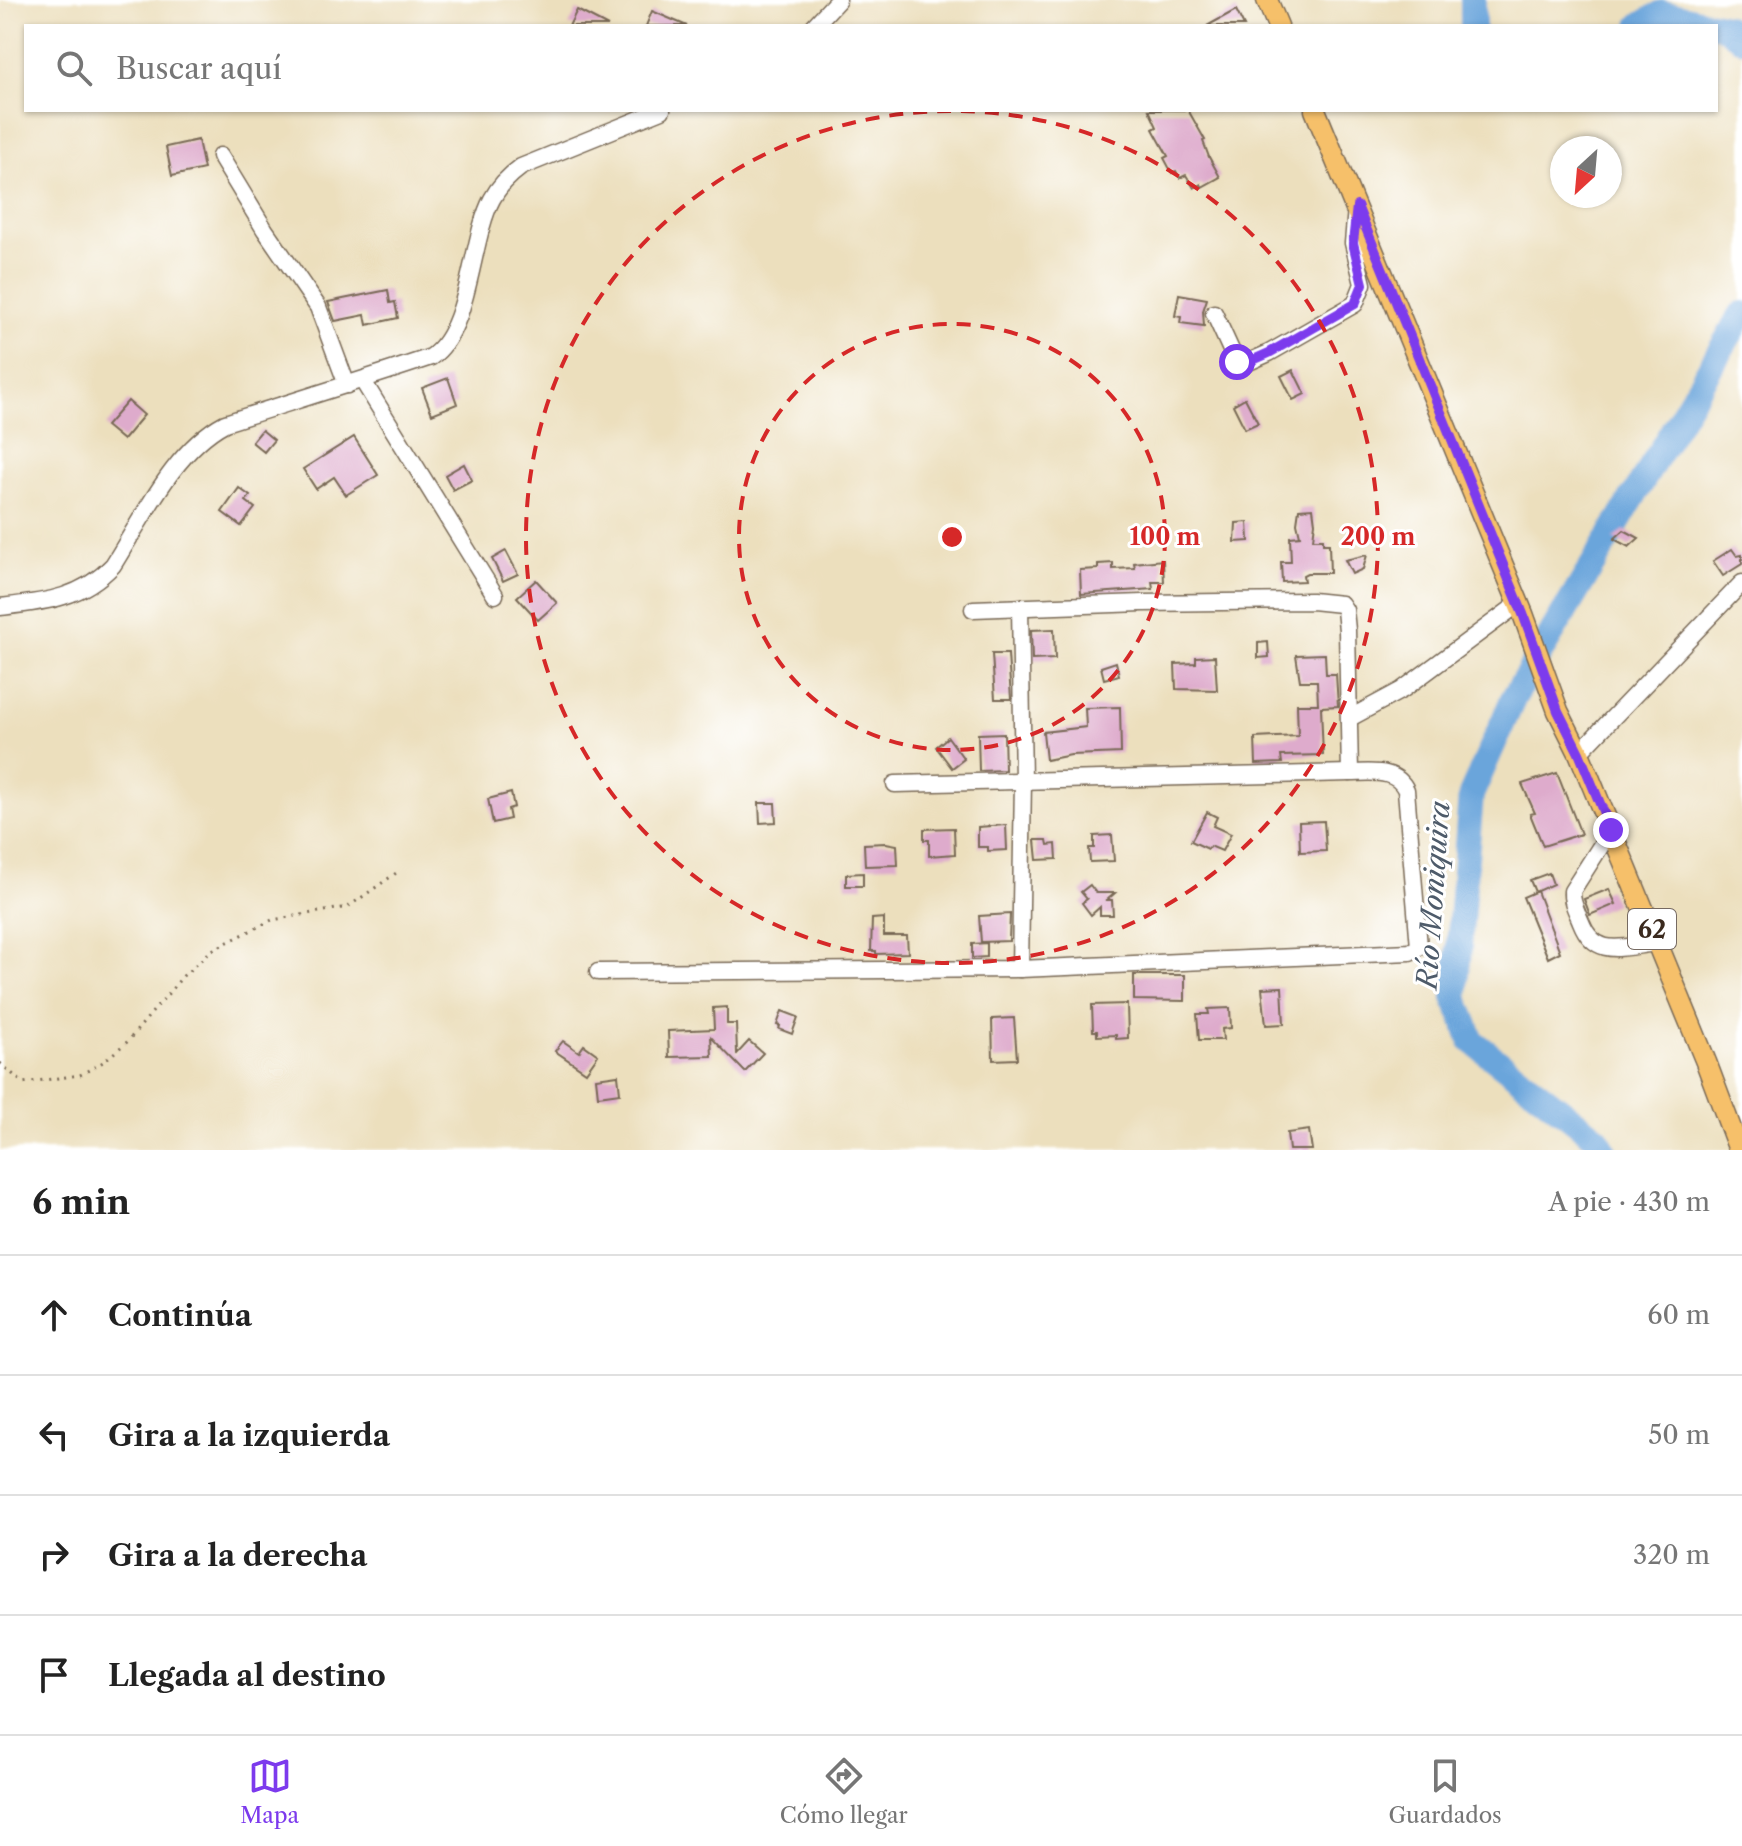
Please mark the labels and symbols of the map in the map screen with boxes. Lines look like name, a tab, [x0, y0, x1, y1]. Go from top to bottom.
north arrow	[1550, 136, 1622, 208]
route start	[1219, 344, 1255, 380]
text: 100 m	[1129, 522, 1201, 551]
text: 200 m	[1341, 522, 1415, 551]
centre of rings	[938, 523, 966, 551]
water label: Río Moniquira	[1409, 800, 1457, 992]
route end	[1593, 812, 1629, 848]
road number: 62	[1628, 909, 1676, 949]

